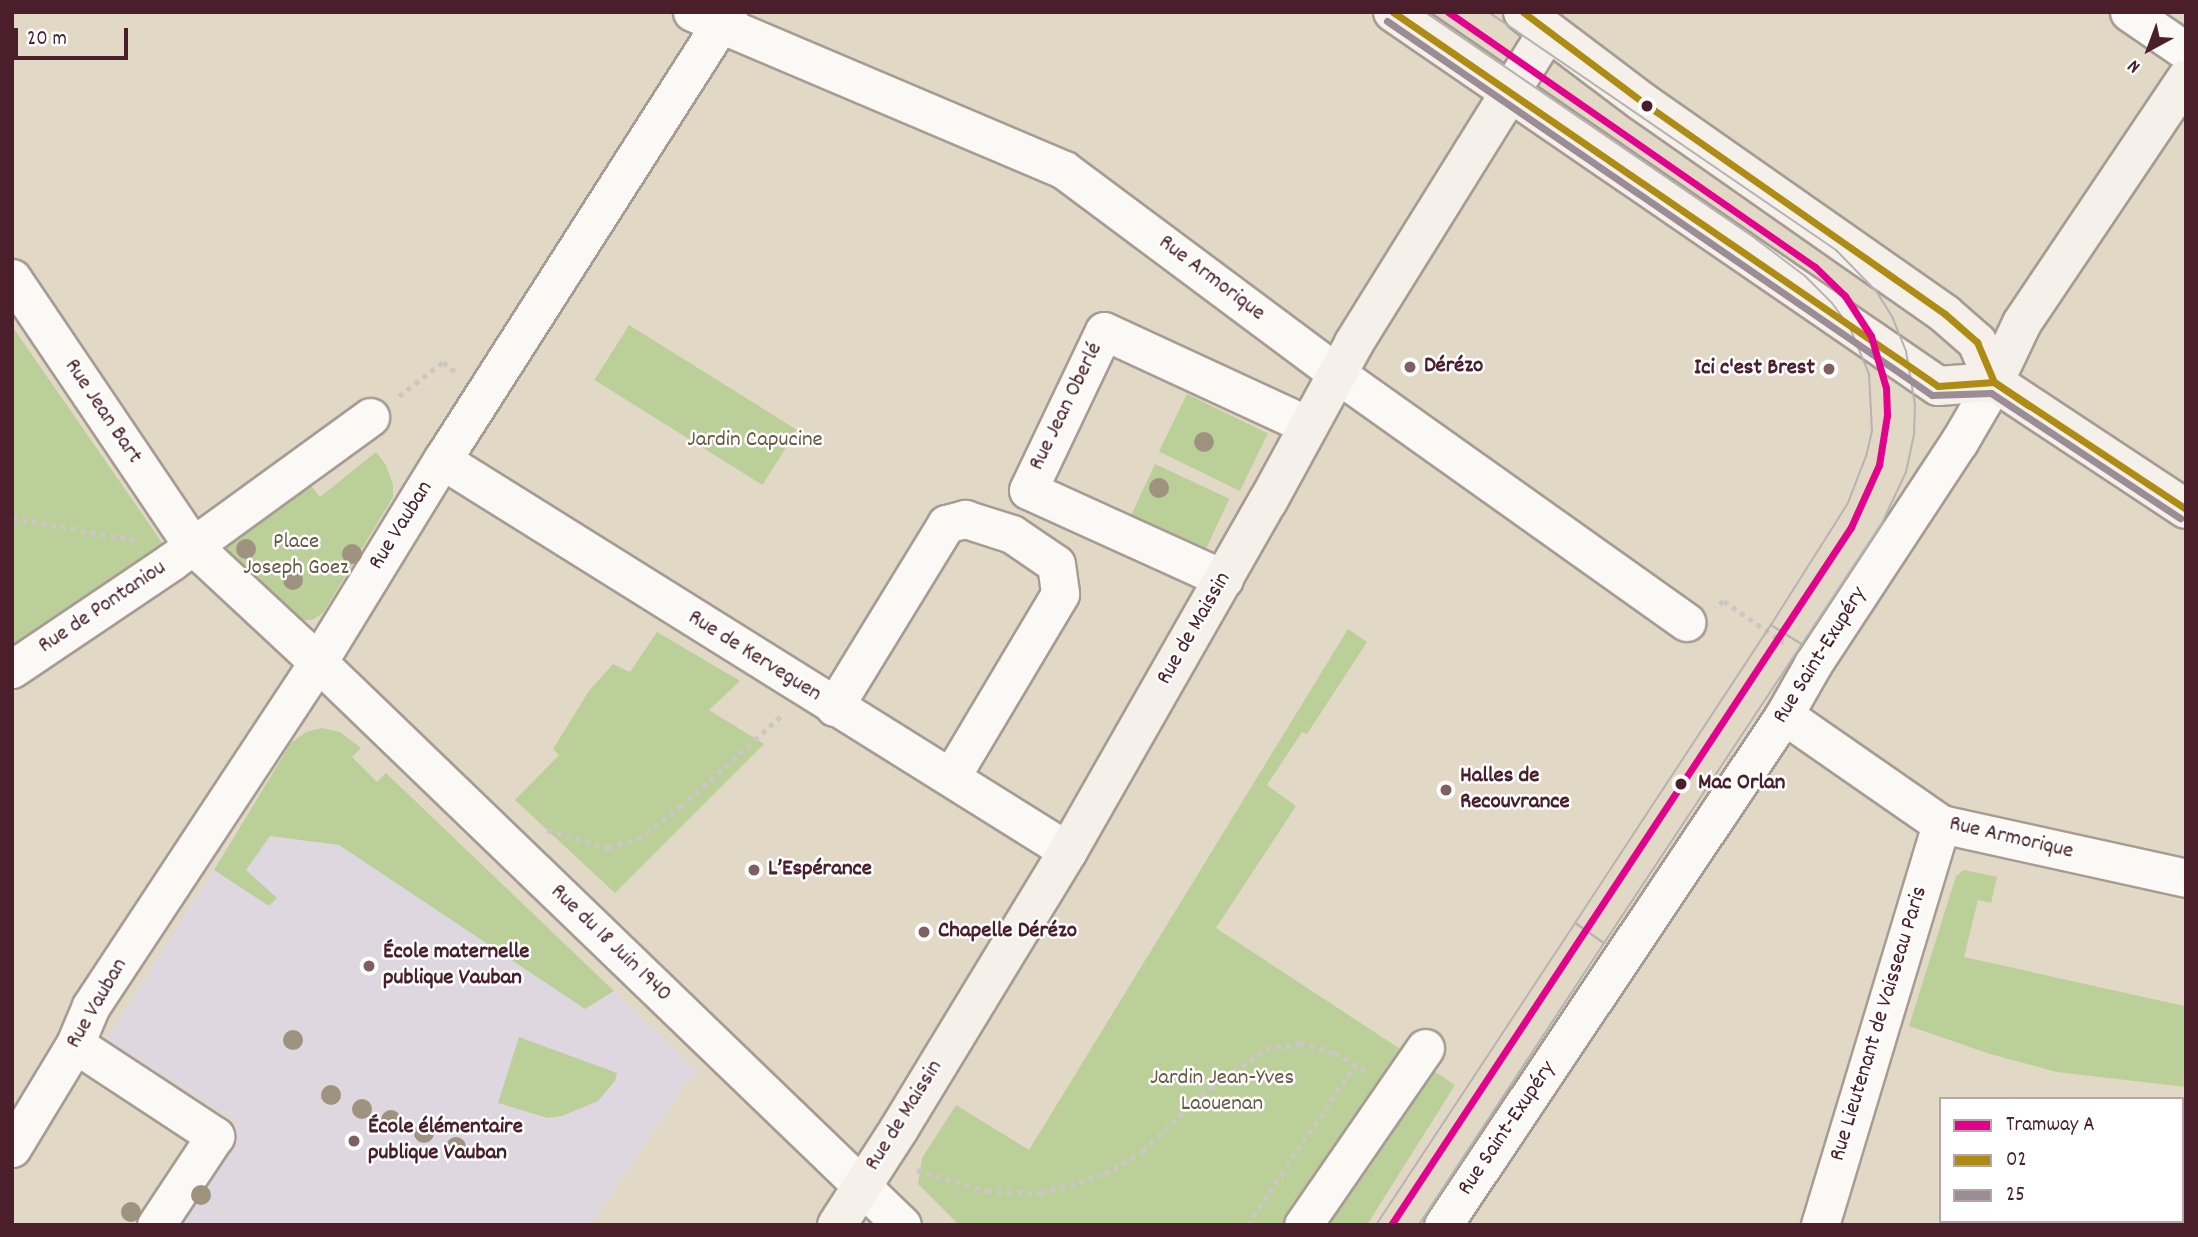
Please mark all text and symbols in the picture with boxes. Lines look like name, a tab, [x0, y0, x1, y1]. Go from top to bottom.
scale bar	[18, 14, 131, 58]
north arrow	[2114, 14, 2184, 84]
text: 20 m	[27, 25, 67, 55]
text: N	[2123, 52, 2147, 79]
unlabelled marker	[1640, 99, 1654, 113]
street label: Rue Armorique	[1152, 230, 1270, 328]
street label: Rue Jean Oberlé	[1024, 339, 1110, 475]
place label: Dérézo	[1424, 353, 1483, 381]
street label: Rue Jean Bart	[57, 354, 147, 470]
place label: Ici c'est Brest	[1694, 355, 1815, 383]
marker: Dérézo	[1402, 359, 1418, 375]
marker: Ici c'est Brest	[1821, 361, 1837, 377]
park label: Jardin Capucine	[687, 427, 823, 455]
street label: Rue Vauban	[364, 476, 440, 576]
park label: Place Joseph Goez	[243, 529, 349, 583]
street label: Rue de Pontaniou	[34, 555, 172, 661]
street label: Rue de Maissin	[1152, 568, 1238, 690]
street label: Rue Saint-Exupéry	[1768, 583, 1874, 729]
street label: Rue de Kerveguen	[682, 605, 826, 709]
place label: Halles de Recouvrance	[1460, 763, 1570, 817]
place label: Mac Orlan	[1698, 770, 1785, 798]
marker: Mac Orlan	[1670, 773, 1692, 795]
marker: Halles de Recouvrance	[1438, 782, 1454, 798]
street label: Rue Armorique	[1946, 811, 2076, 867]
place label: L’Espérance	[768, 856, 872, 884]
marker: L’Espérance	[746, 862, 762, 878]
street label: Rue du 18 Juin 1940	[544, 879, 676, 1009]
street label: Rue Lieutenant de Vaisseau Paris	[1825, 883, 1935, 1165]
place label: Chapelle Dérézo	[938, 918, 1077, 946]
marker: Chapelle Dérézo	[916, 924, 932, 940]
place label: École maternelle publique Vauban	[383, 939, 529, 993]
street label: Rue Vauban	[61, 954, 135, 1054]
marker: École maternelle publique Vauban	[361, 958, 377, 974]
street label: Rue de Maissin	[860, 1056, 950, 1176]
street label: Rue Saint-Exupéry	[1453, 1057, 1563, 1201]
park label: Jardin Jean-Yves Laouenan	[1150, 1065, 1294, 1119]
legend	[1939, 1097, 2184, 1223]
text: Tramway A	[2006, 1111, 2095, 1141]
place label: École élémentaire publique Vauban	[368, 1114, 523, 1168]
marker: École élémentaire publique Vauban	[346, 1133, 362, 1149]
text: 02	[2006, 1146, 2027, 1176]
text: 25	[2006, 1181, 2025, 1211]

